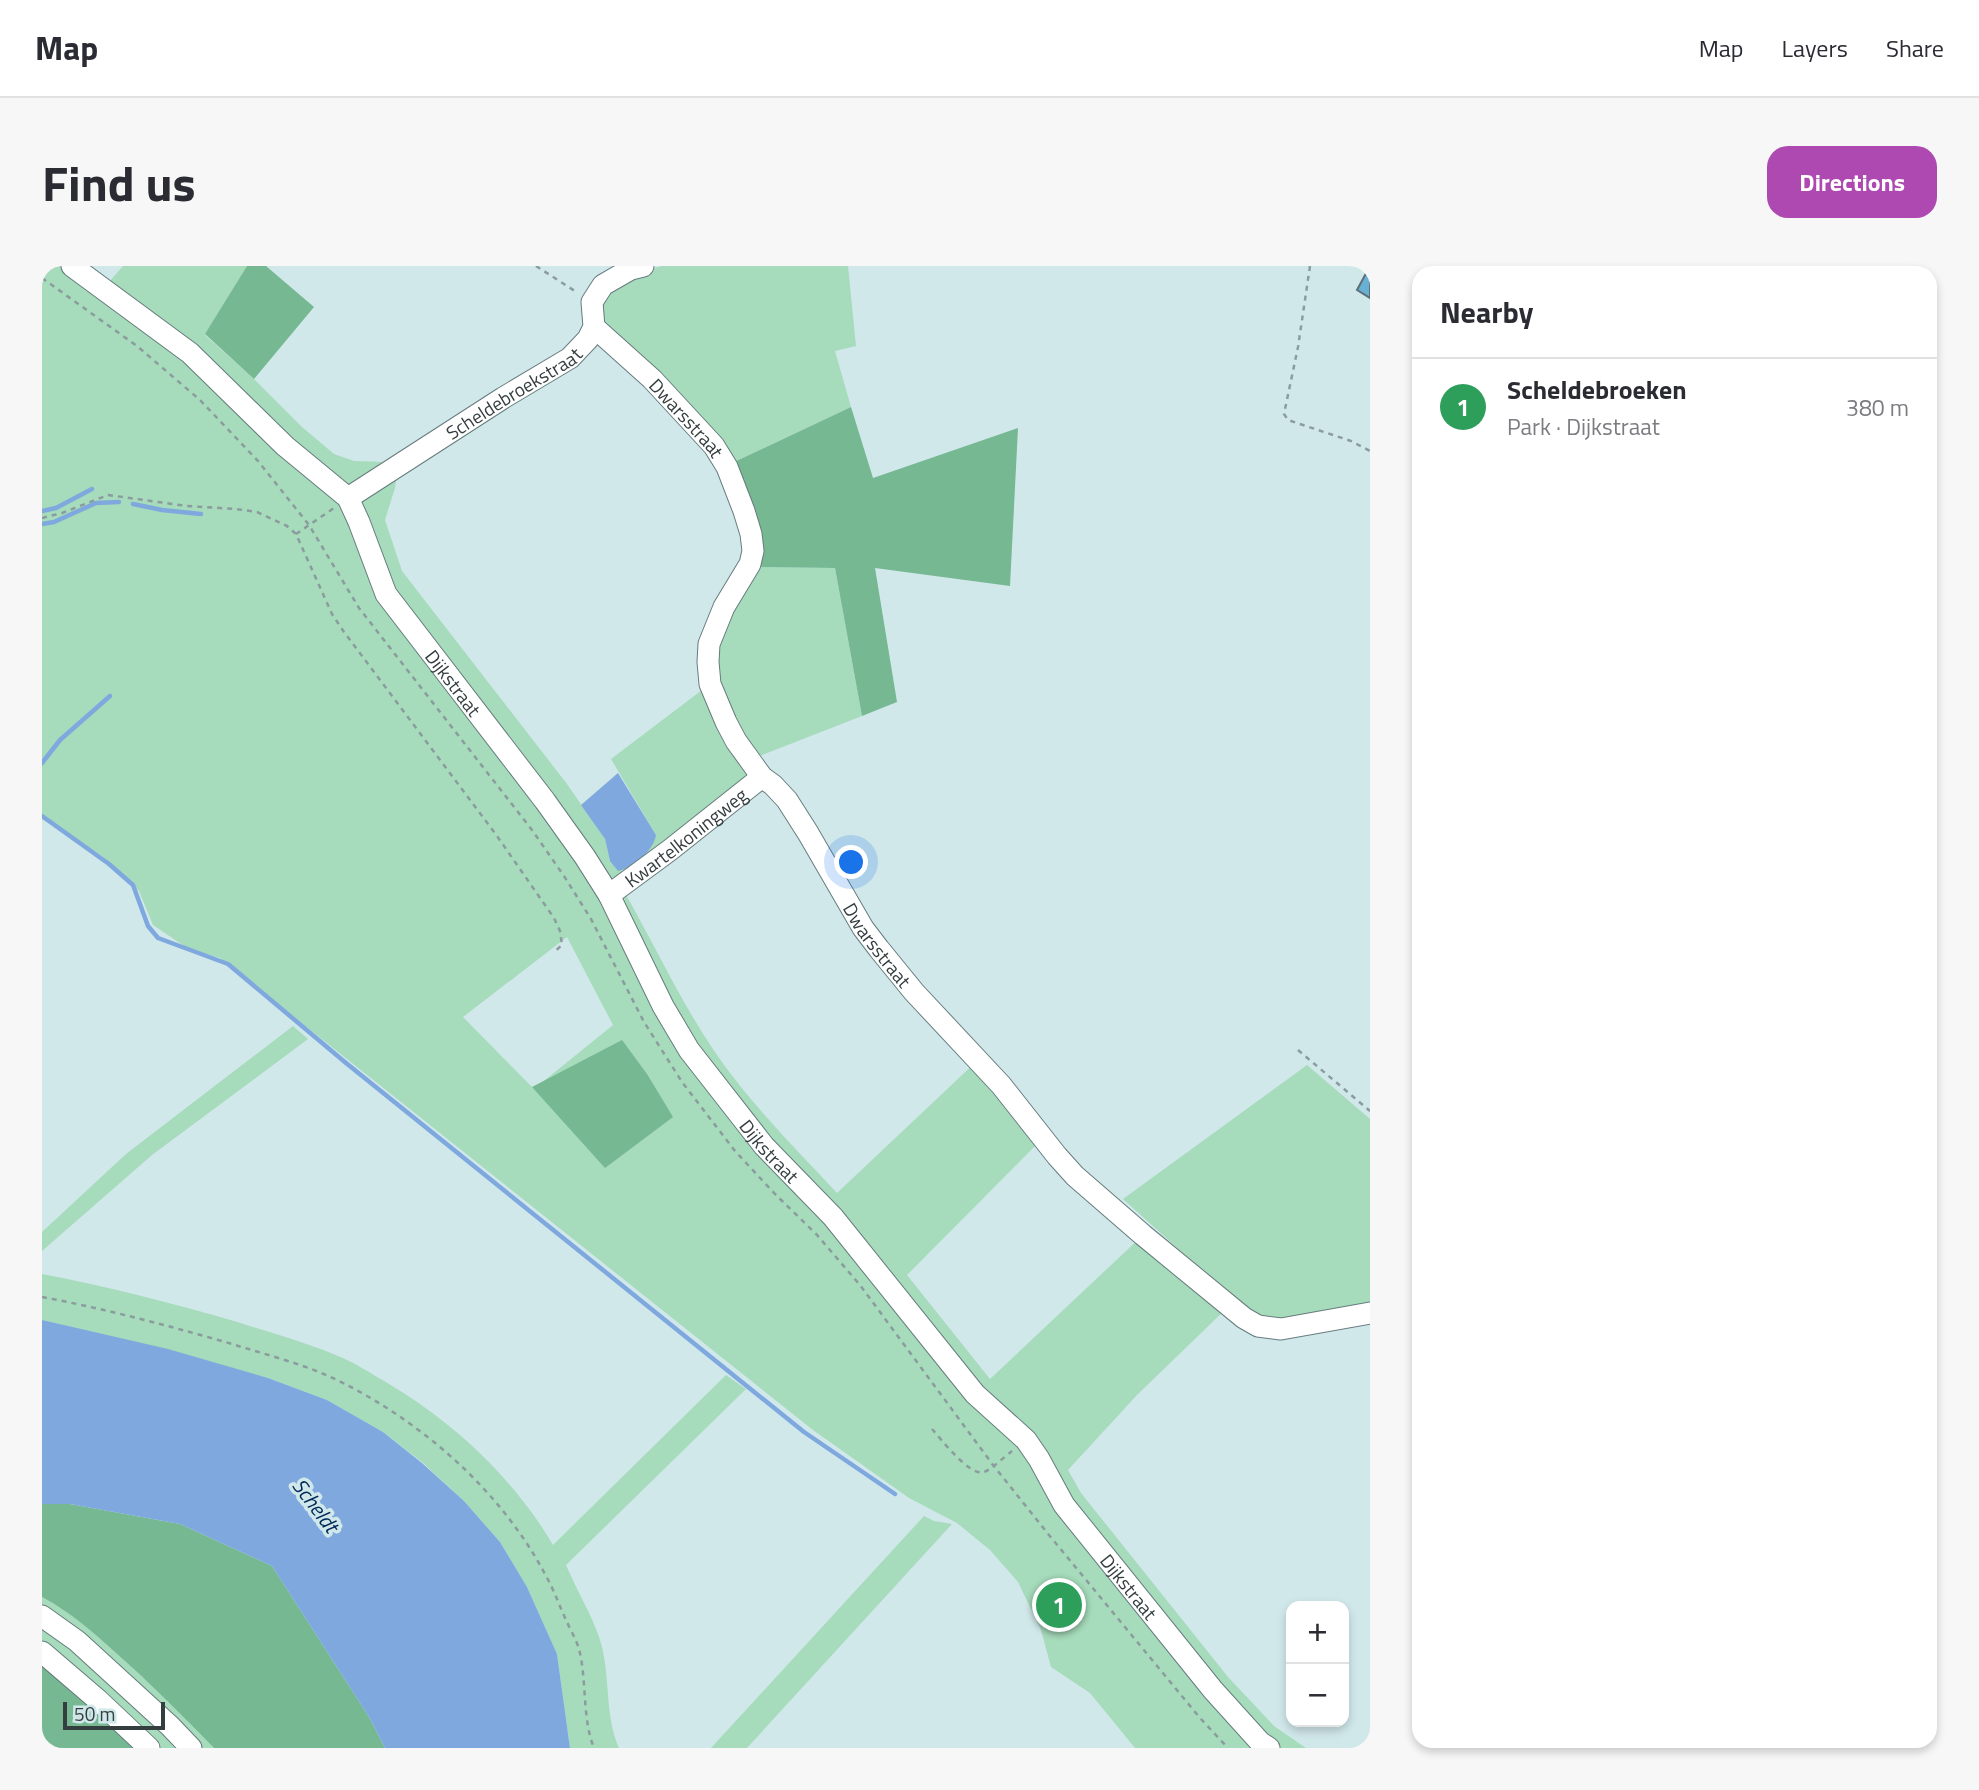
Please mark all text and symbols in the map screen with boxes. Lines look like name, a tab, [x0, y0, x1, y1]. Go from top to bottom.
text: Map	[35, 23, 98, 73]
text: Map	[1699, 30, 1744, 66]
text: Layers	[1782, 30, 1848, 66]
text: Share	[1886, 30, 1944, 66]
text: Find us	[42, 145, 196, 220]
button: Directions	[1767, 146, 1937, 218]
text: Nearby	[1440, 289, 1533, 335]
street label: Scheldebroekstraat	[440, 340, 588, 446]
text: Scheldebroeken	[1507, 370, 1687, 409]
street label: Dwarsstraat	[643, 371, 732, 463]
text: 1	[1457, 390, 1469, 425]
text: 380 m	[1846, 390, 1909, 425]
text: Park · Dijkstraat	[1507, 409, 1660, 444]
street label: Dijkstraat	[419, 643, 489, 722]
street label: Kwartelkoningweg	[618, 780, 753, 894]
your location	[834, 845, 868, 879]
street label: Dwarsstraat	[837, 897, 919, 994]
street label: Dijkstraat	[733, 1112, 807, 1189]
water label: Scheldt	[285, 1471, 348, 1541]
street label: Dijkstraat	[1094, 1547, 1165, 1626]
pin: 1	[1036, 1579, 1082, 1631]
map controls	[1286, 1601, 1349, 1727]
button: +	[1286, 1601, 1349, 1664]
button: −	[1286, 1664, 1349, 1727]
scale bar	[63, 1699, 164, 1731]
text: 50 m	[74, 1699, 115, 1728]

